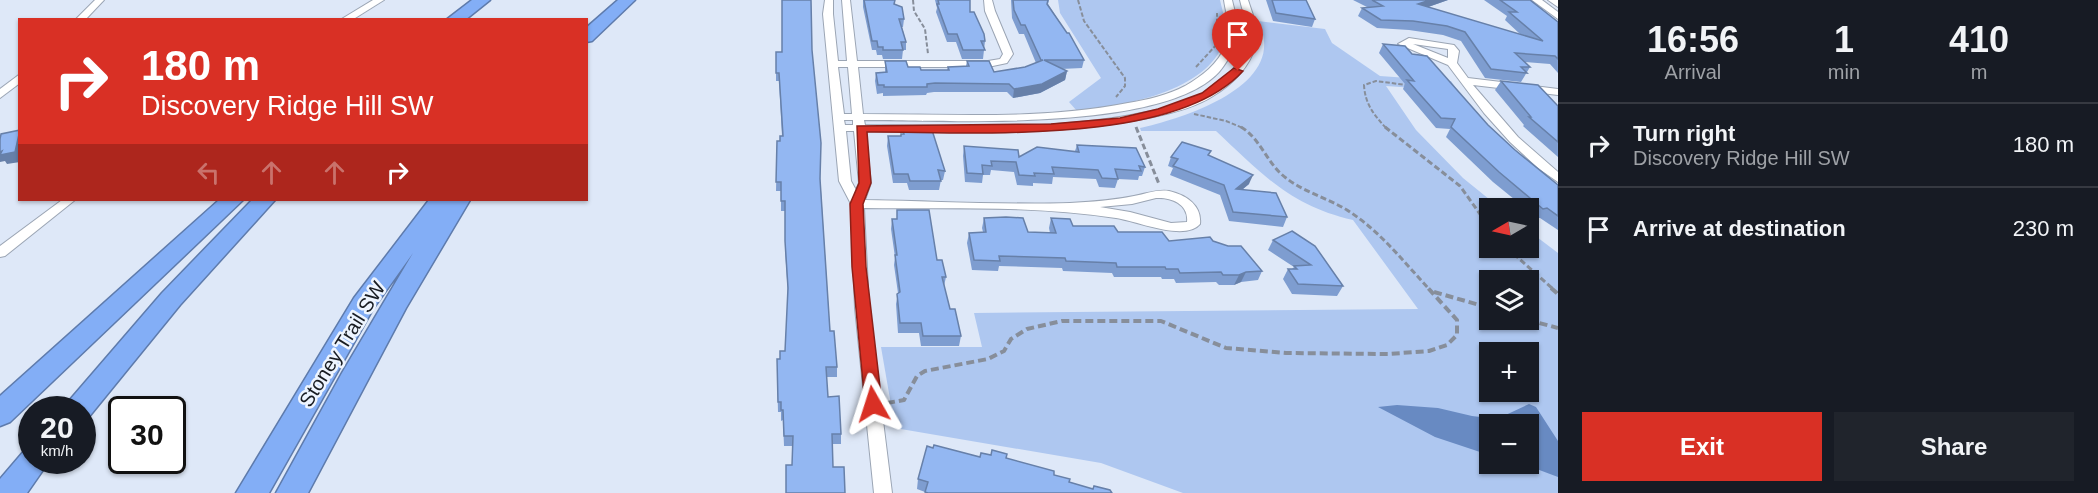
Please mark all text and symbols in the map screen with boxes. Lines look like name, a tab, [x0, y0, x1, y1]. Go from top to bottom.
pin	[1212, 9, 1263, 71]
icon: arrive	[1221, 18, 1254, 51]
text: 16:56	[1647, 19, 1739, 60]
text: 1	[1834, 19, 1854, 60]
text: 410	[1949, 19, 2009, 60]
icon: right	[42, 42, 120, 120]
text: 180 m	[141, 42, 260, 89]
text: Arrival	[1665, 61, 1721, 83]
text: min	[1828, 61, 1860, 83]
text: m	[1971, 61, 1987, 83]
text: Discovery Ridge Hill SW	[141, 91, 434, 121]
text: Turn right	[1633, 121, 1735, 146]
icon: right	[1582, 129, 1615, 162]
text: 180 m	[2013, 132, 2074, 157]
text: Discovery Ridge Hill SW	[1633, 147, 1850, 169]
icon: left	[192, 156, 225, 189]
icon: ahead	[255, 156, 288, 189]
icon: ahead	[318, 156, 351, 189]
icon: right	[381, 156, 414, 189]
north arrow	[1479, 198, 1539, 258]
map controls	[1479, 198, 1539, 474]
icon: arrive	[1582, 213, 1615, 246]
text: Arrive at destination	[1633, 216, 1846, 241]
text: 230 m	[2013, 216, 2074, 241]
button: layers	[1479, 270, 1539, 330]
street label: Stoney Trail SW	[295, 277, 389, 411]
button: +	[1479, 342, 1539, 402]
position arrow	[841, 372, 905, 436]
speed limit sign: 30	[108, 396, 186, 474]
text: 20	[40, 411, 74, 444]
button: Exit	[1582, 412, 1822, 481]
button: Share	[1834, 412, 2074, 481]
button: −	[1479, 414, 1539, 474]
text: km/h	[41, 442, 73, 459]

